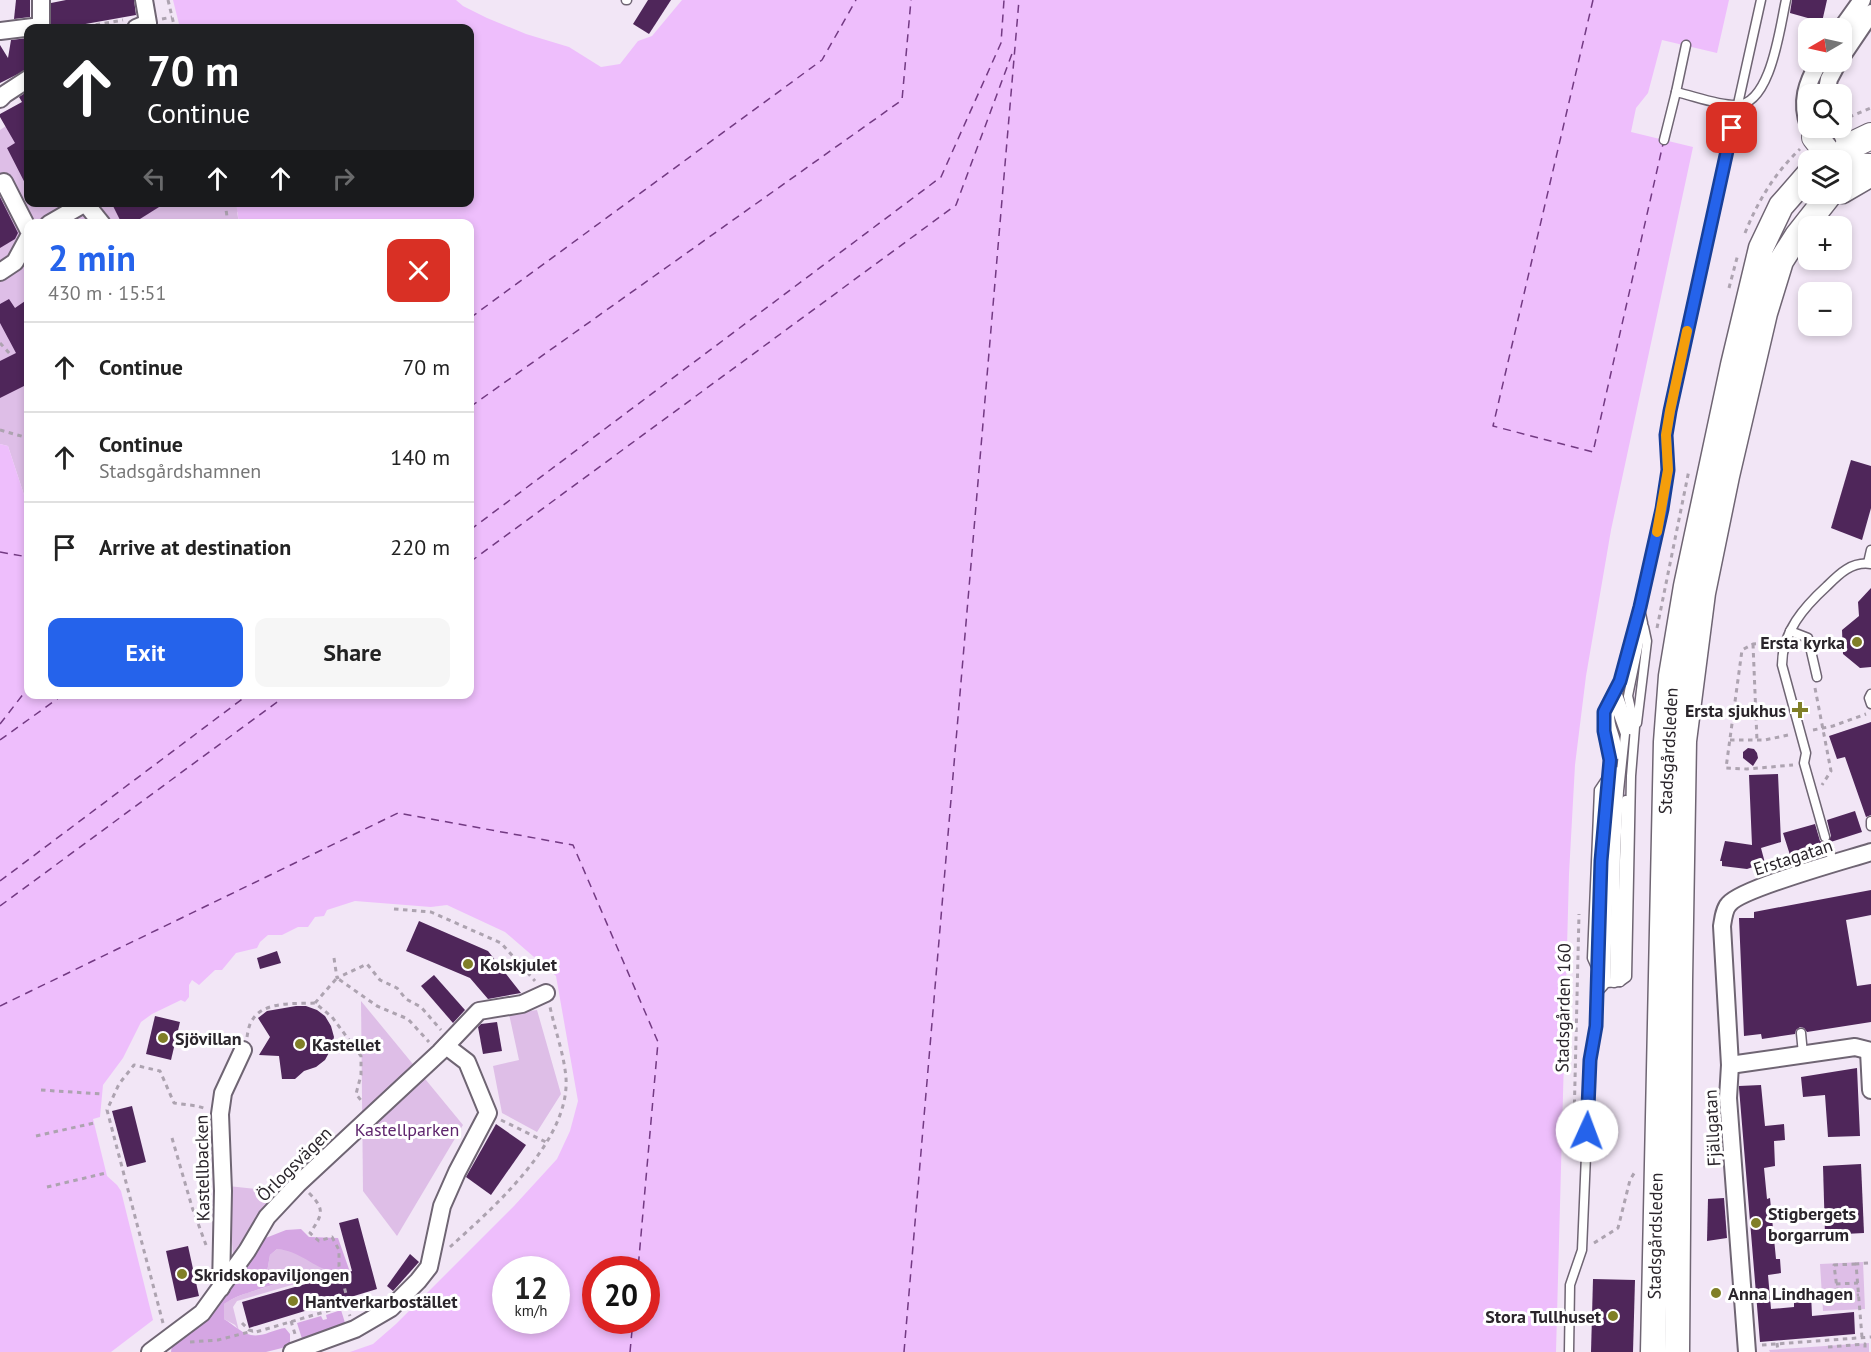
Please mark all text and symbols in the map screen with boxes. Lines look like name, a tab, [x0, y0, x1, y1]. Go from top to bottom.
north arrow	[1798, 18, 1852, 72]
map controls	[1798, 18, 1852, 336]
text: 70 m	[147, 43, 239, 98]
icon: ahead	[48, 48, 126, 126]
button: search	[1798, 84, 1852, 138]
text: Continue	[147, 96, 250, 130]
pin	[1706, 102, 1757, 153]
icon: arrive	[1715, 111, 1748, 144]
button: layers	[1798, 150, 1852, 204]
icon: left	[138, 162, 171, 195]
icon: ahead	[201, 162, 234, 195]
icon: ahead	[264, 162, 297, 195]
icon: right	[327, 162, 360, 195]
button: +	[1798, 216, 1852, 270]
text: 2 min	[48, 234, 136, 281]
button: close	[387, 239, 450, 302]
text: 430 m · 15:51	[48, 280, 166, 306]
button: −	[1798, 282, 1852, 336]
icon: ahead	[48, 351, 81, 384]
text: Continue	[99, 353, 183, 381]
text: 70 m	[402, 353, 450, 381]
text: Continue	[99, 430, 183, 458]
icon: ahead	[48, 441, 81, 474]
text: 140 m	[390, 443, 450, 471]
text: Stadsgårdshamnen	[99, 458, 261, 484]
icon: arrive	[48, 531, 81, 564]
text: Arrive at destination	[99, 533, 291, 561]
text: 220 m	[390, 533, 450, 561]
button: Exit	[48, 618, 243, 687]
button: Share	[255, 618, 450, 687]
place label: Ersta kyrka	[1760, 631, 1845, 654]
marker: Ersta kyrka	[1850, 635, 1864, 649]
street label: Stadsgårdsleden	[1653, 687, 1683, 815]
place label: Ersta sjukhus	[1685, 699, 1786, 722]
marker: Ersta sjukhus	[1791, 701, 1809, 719]
street label: Erstagatan	[1751, 833, 1835, 881]
street label: Stadsgården 160	[1550, 943, 1576, 1073]
place label: Kolskjulet	[480, 953, 558, 976]
marker: Kolskjulet	[461, 957, 475, 971]
place label: Sjövillan	[175, 1027, 242, 1050]
marker: Sjövillan	[156, 1031, 170, 1045]
place label: Kastellet	[312, 1033, 381, 1056]
marker: Kastellet	[293, 1037, 307, 1051]
street label: Fjällgatan	[1699, 1089, 1725, 1167]
position arrow	[1555, 1099, 1619, 1163]
street label: Kastellbacken	[190, 1114, 214, 1222]
park label: Kastellparken	[355, 1118, 459, 1141]
street label: Örlogsvägen	[252, 1122, 336, 1206]
street label: Stadsgårdsleden	[1642, 1172, 1668, 1300]
place label: Stigbergets borgarrum	[1768, 1202, 1856, 1246]
marker: Stigbergets borgarrum	[1749, 1216, 1763, 1230]
speed limit sign: 20	[582, 1256, 660, 1334]
place label: Skridskopaviljongen	[194, 1263, 349, 1286]
marker: Skridskopaviljongen	[175, 1267, 189, 1281]
text: 12	[514, 1268, 548, 1307]
place label: Anna Lindhagen	[1728, 1282, 1853, 1305]
marker: Anna Lindhagen	[1709, 1286, 1723, 1300]
place label: Hantverkarbostället	[305, 1290, 458, 1313]
marker: Hantverkarbostället	[286, 1294, 300, 1308]
text: km/h	[515, 1301, 547, 1320]
place label: Stora Tullhuset	[1485, 1305, 1602, 1328]
marker: Stora Tullhuset	[1606, 1309, 1620, 1323]

